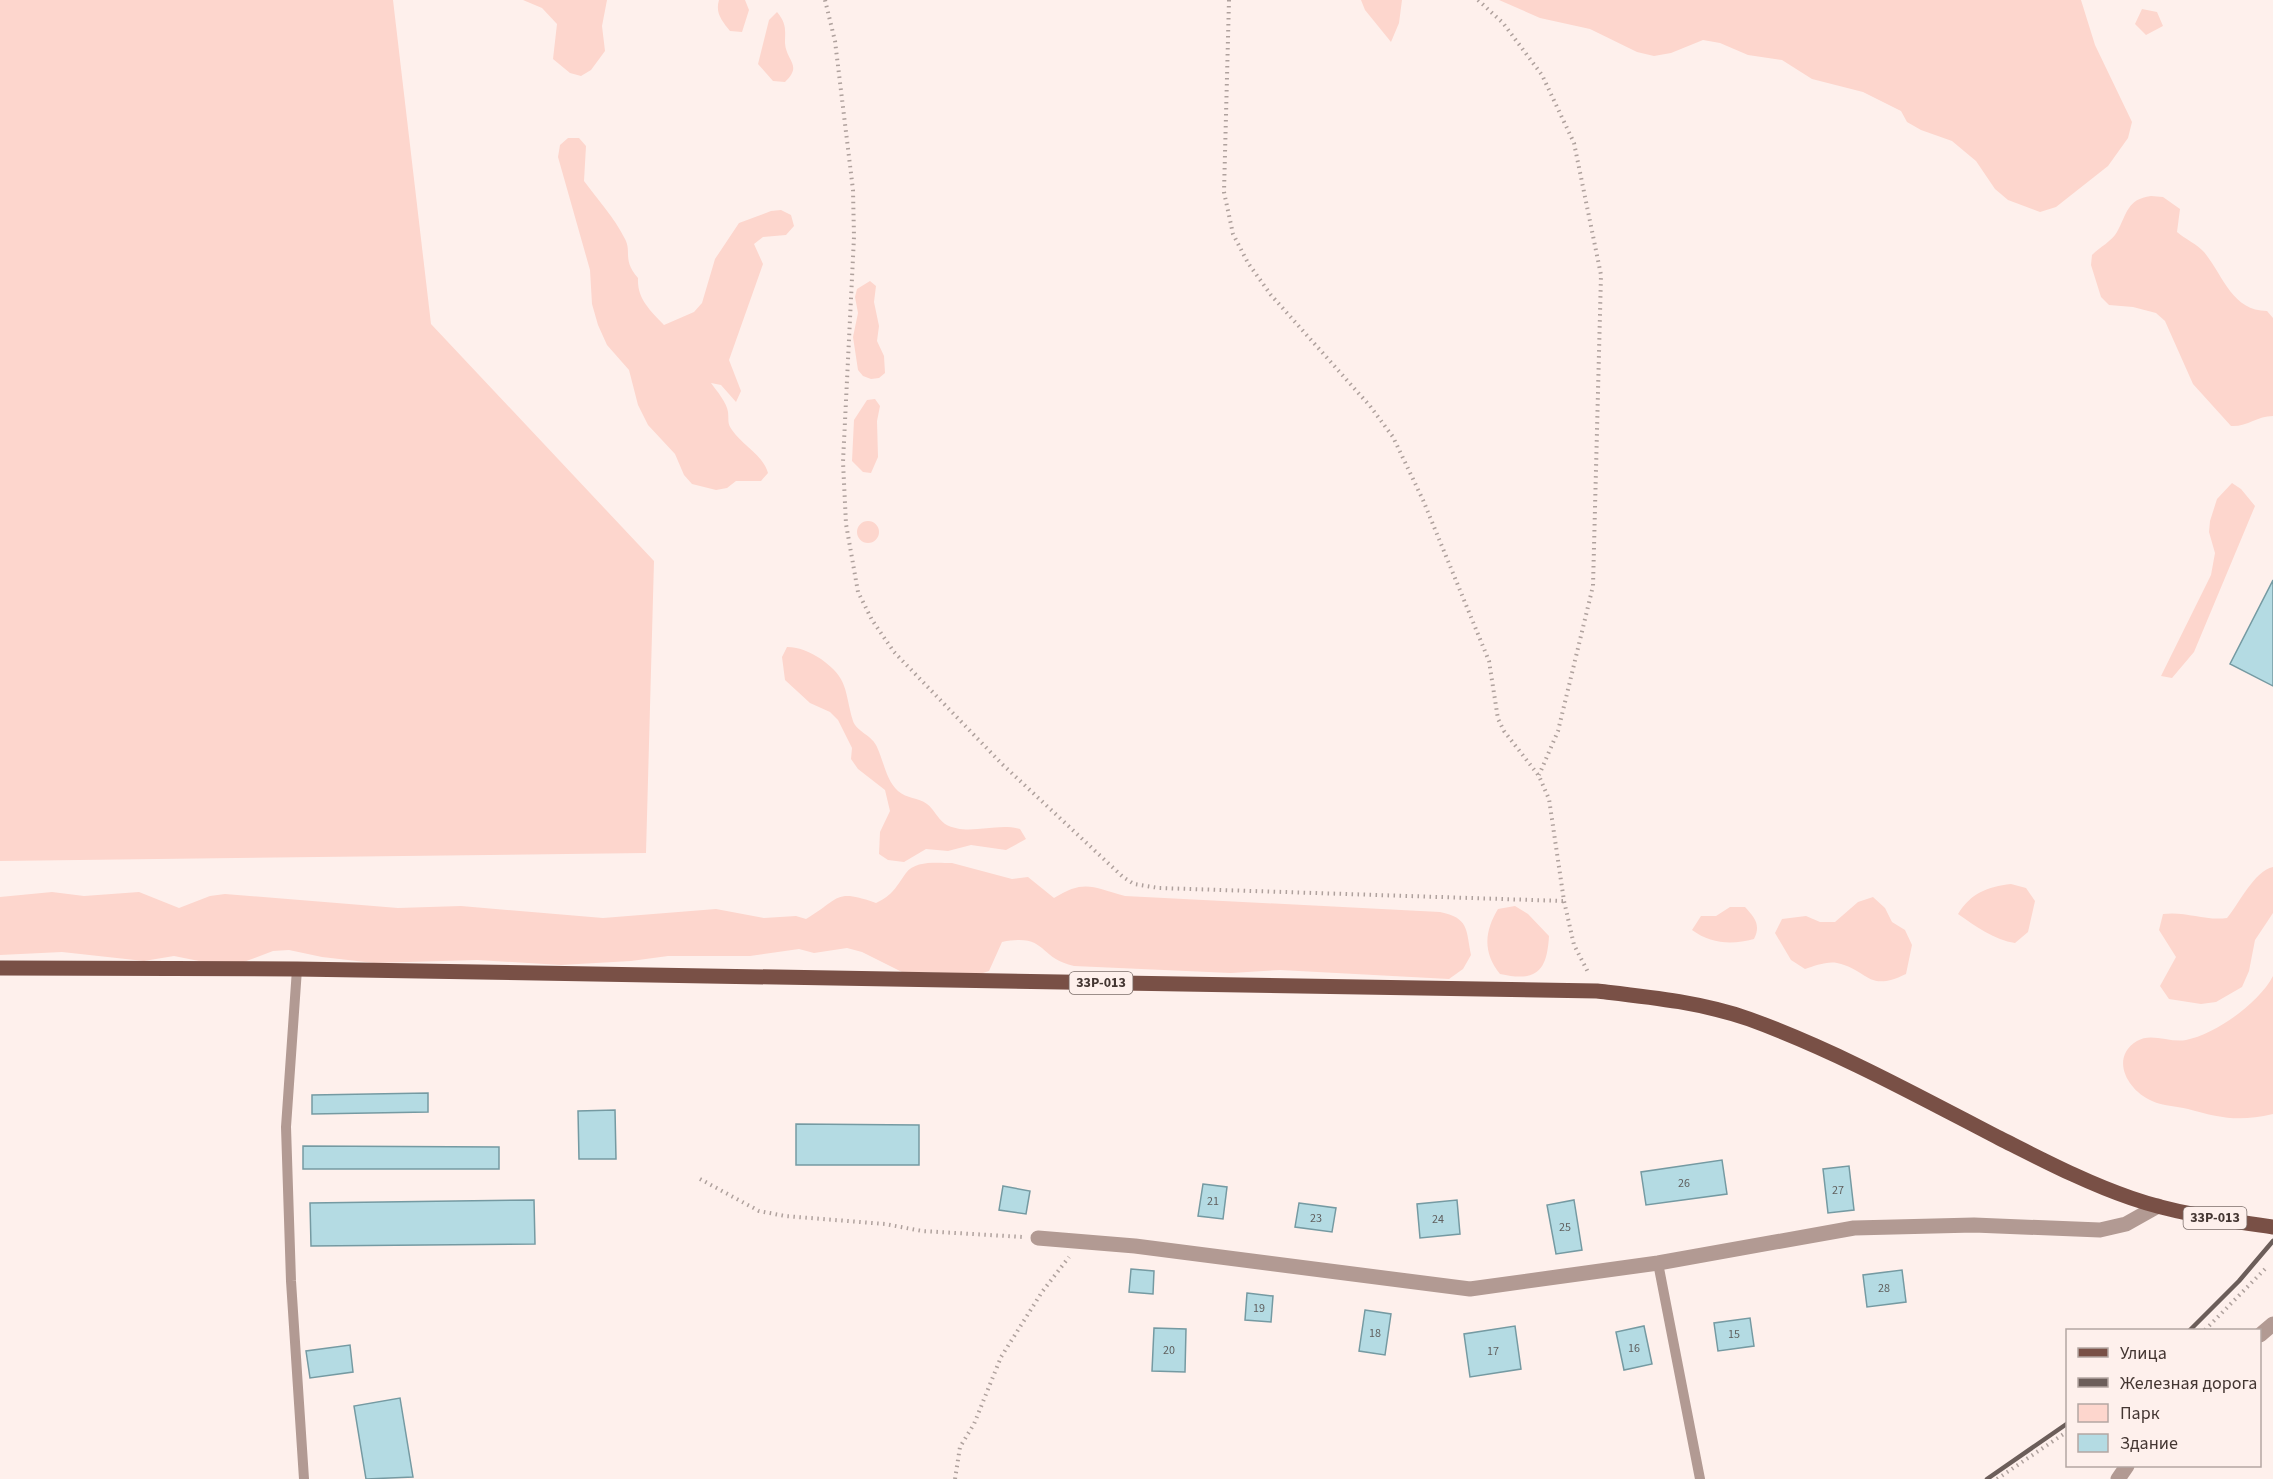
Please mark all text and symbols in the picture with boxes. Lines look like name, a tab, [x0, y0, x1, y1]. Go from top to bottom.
road number: 33Р-013	[1070, 972, 1132, 994]
house number: 26	[1678, 1175, 1690, 1192]
house number: 27	[1832, 1182, 1844, 1199]
house number: 21	[1207, 1193, 1219, 1210]
road number: 33Р-013	[2184, 1207, 2246, 1229]
house number: 23	[1310, 1210, 1322, 1227]
house number: 24	[1432, 1211, 1444, 1228]
house number: 25	[1559, 1219, 1571, 1236]
house number: 28	[1878, 1280, 1890, 1297]
house number: 19	[1253, 1300, 1265, 1317]
house number: 18	[1369, 1325, 1381, 1342]
house number: 15	[1728, 1326, 1740, 1343]
legend	[2066, 1329, 2261, 1467]
house number: 16	[1628, 1340, 1640, 1357]
text: Улица	[2120, 1341, 2167, 1366]
house number: 20	[1163, 1342, 1175, 1359]
house number: 17	[1487, 1343, 1499, 1360]
text: Железная дорога	[2120, 1371, 2257, 1396]
text: Парк	[2120, 1401, 2160, 1426]
text: Здание	[2120, 1431, 2178, 1456]

